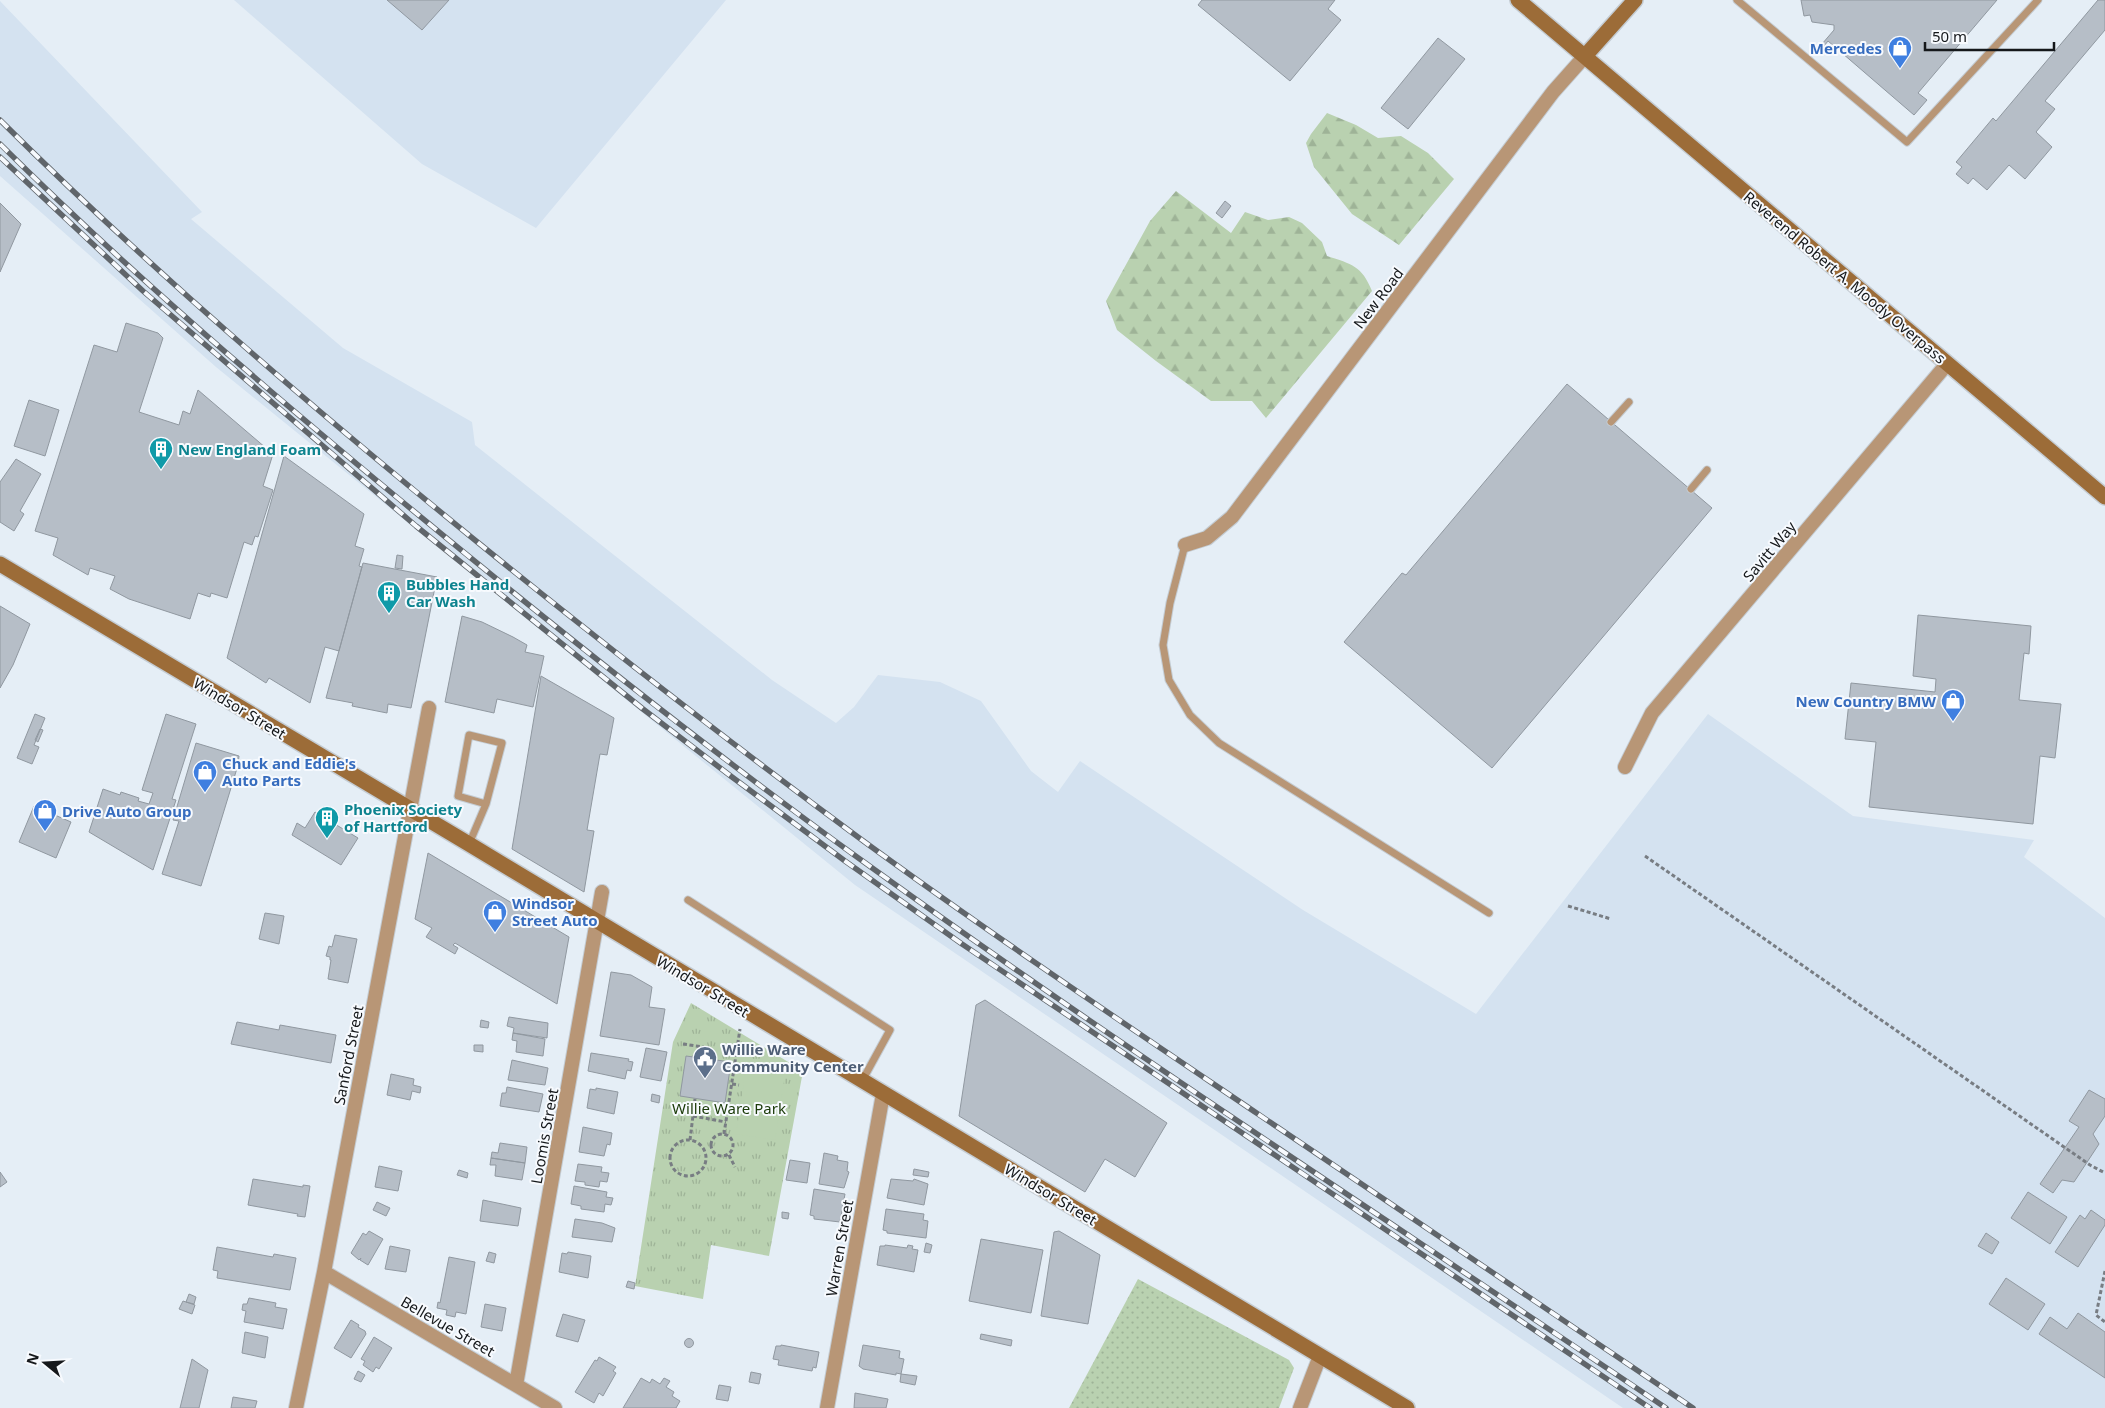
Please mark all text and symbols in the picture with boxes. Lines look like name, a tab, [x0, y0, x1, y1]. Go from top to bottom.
scale bar	[1925, 20, 2054, 52]
text: 50 m	[1932, 26, 1967, 46]
shop icon: Mercedes	[1887, 35, 1913, 69]
place label: Mercedes	[1810, 38, 1882, 58]
street label: Reverend Robert A. Moody Overpass	[1740, 186, 1950, 368]
street label: New Road	[1349, 264, 1407, 332]
building icon: New England Foam	[148, 436, 174, 470]
place label: New England Foam	[178, 439, 321, 459]
street label: Savitt Way	[1738, 517, 1800, 585]
place label: Bubbles Hand Car Wash	[406, 574, 509, 611]
building icon: Bubbles Hand Car Wash	[376, 580, 402, 614]
street label: Windsor Street	[190, 673, 290, 744]
shop icon: New Country BMW	[1940, 688, 1966, 722]
place label: New Country BMW	[1796, 691, 1936, 711]
place label: Chuck and Eddie's Auto Parts	[222, 753, 356, 790]
shop icon: Chuck and Eddie's Auto Parts	[192, 759, 218, 793]
shop icon: Drive Auto Group	[32, 798, 58, 832]
place label: Phoenix Society of Hartford	[344, 799, 463, 836]
place label: Drive Auto Group	[62, 801, 191, 821]
building icon: Phoenix Society of Hartford	[314, 805, 340, 839]
place label: Windsor Street Auto	[512, 893, 598, 930]
shop icon: Windsor Street Auto	[482, 899, 508, 933]
street label: Windsor Street	[653, 951, 753, 1022]
street label: Sanford Street	[329, 1003, 368, 1107]
place label: Willie Ware Community Center	[722, 1039, 864, 1076]
public building icon: Willie Ware Community Center	[692, 1045, 718, 1079]
street label: Loomis Street	[526, 1086, 562, 1185]
park label: Willie Ware Park	[672, 1098, 786, 1118]
street label: Windsor Street	[1001, 1159, 1101, 1230]
street label: Warren Street	[821, 1198, 857, 1298]
street label: Bellevue Street	[397, 1291, 499, 1361]
north arrow	[20, 1338, 70, 1388]
text: N	[21, 1350, 43, 1367]

